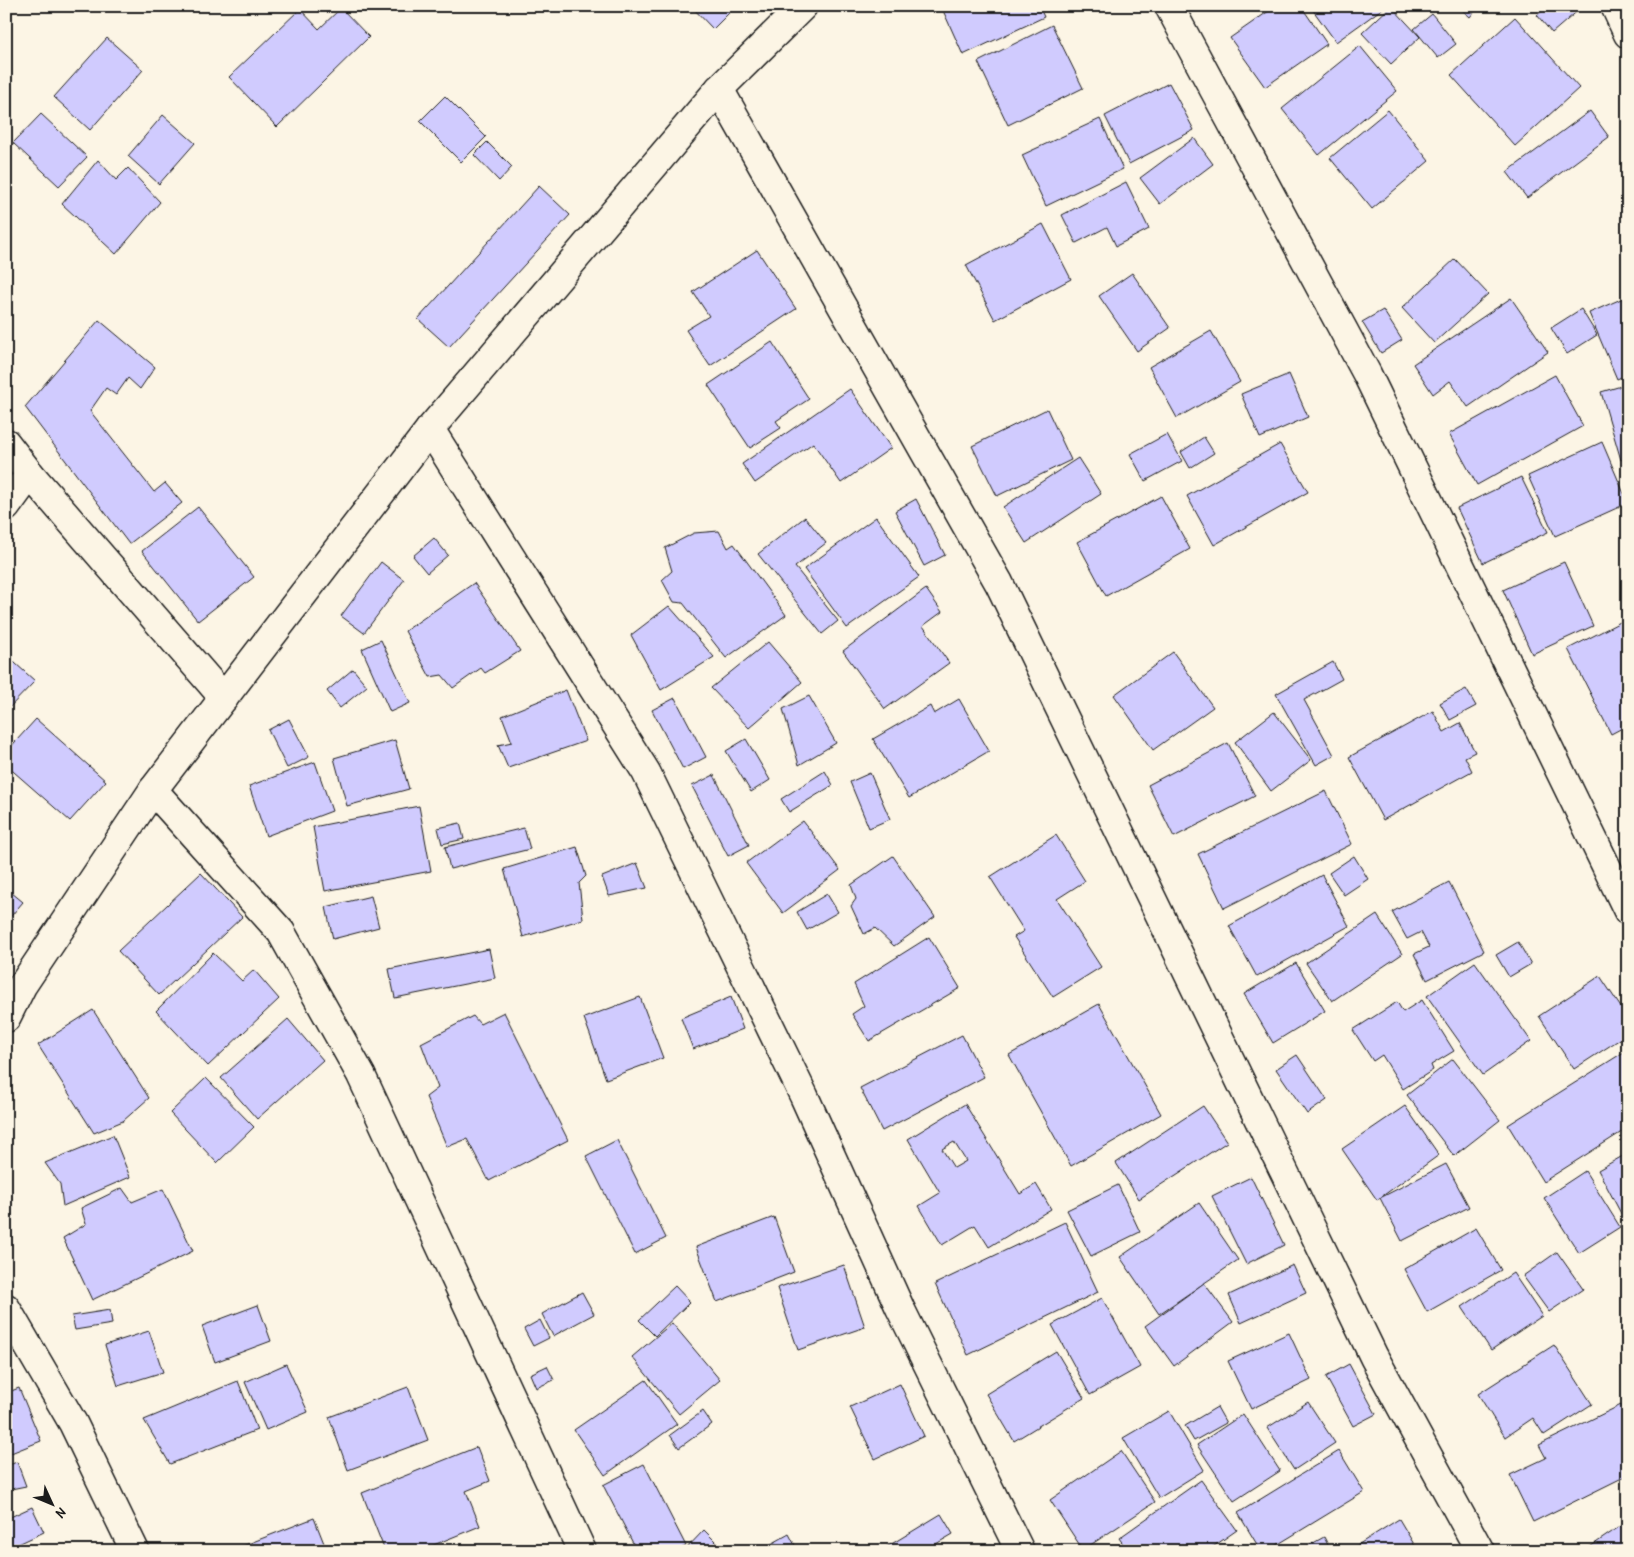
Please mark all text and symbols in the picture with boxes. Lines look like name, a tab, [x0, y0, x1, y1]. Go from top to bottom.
north arrow	[28, 1480, 78, 1530]
text: N	[52, 1504, 71, 1523]

